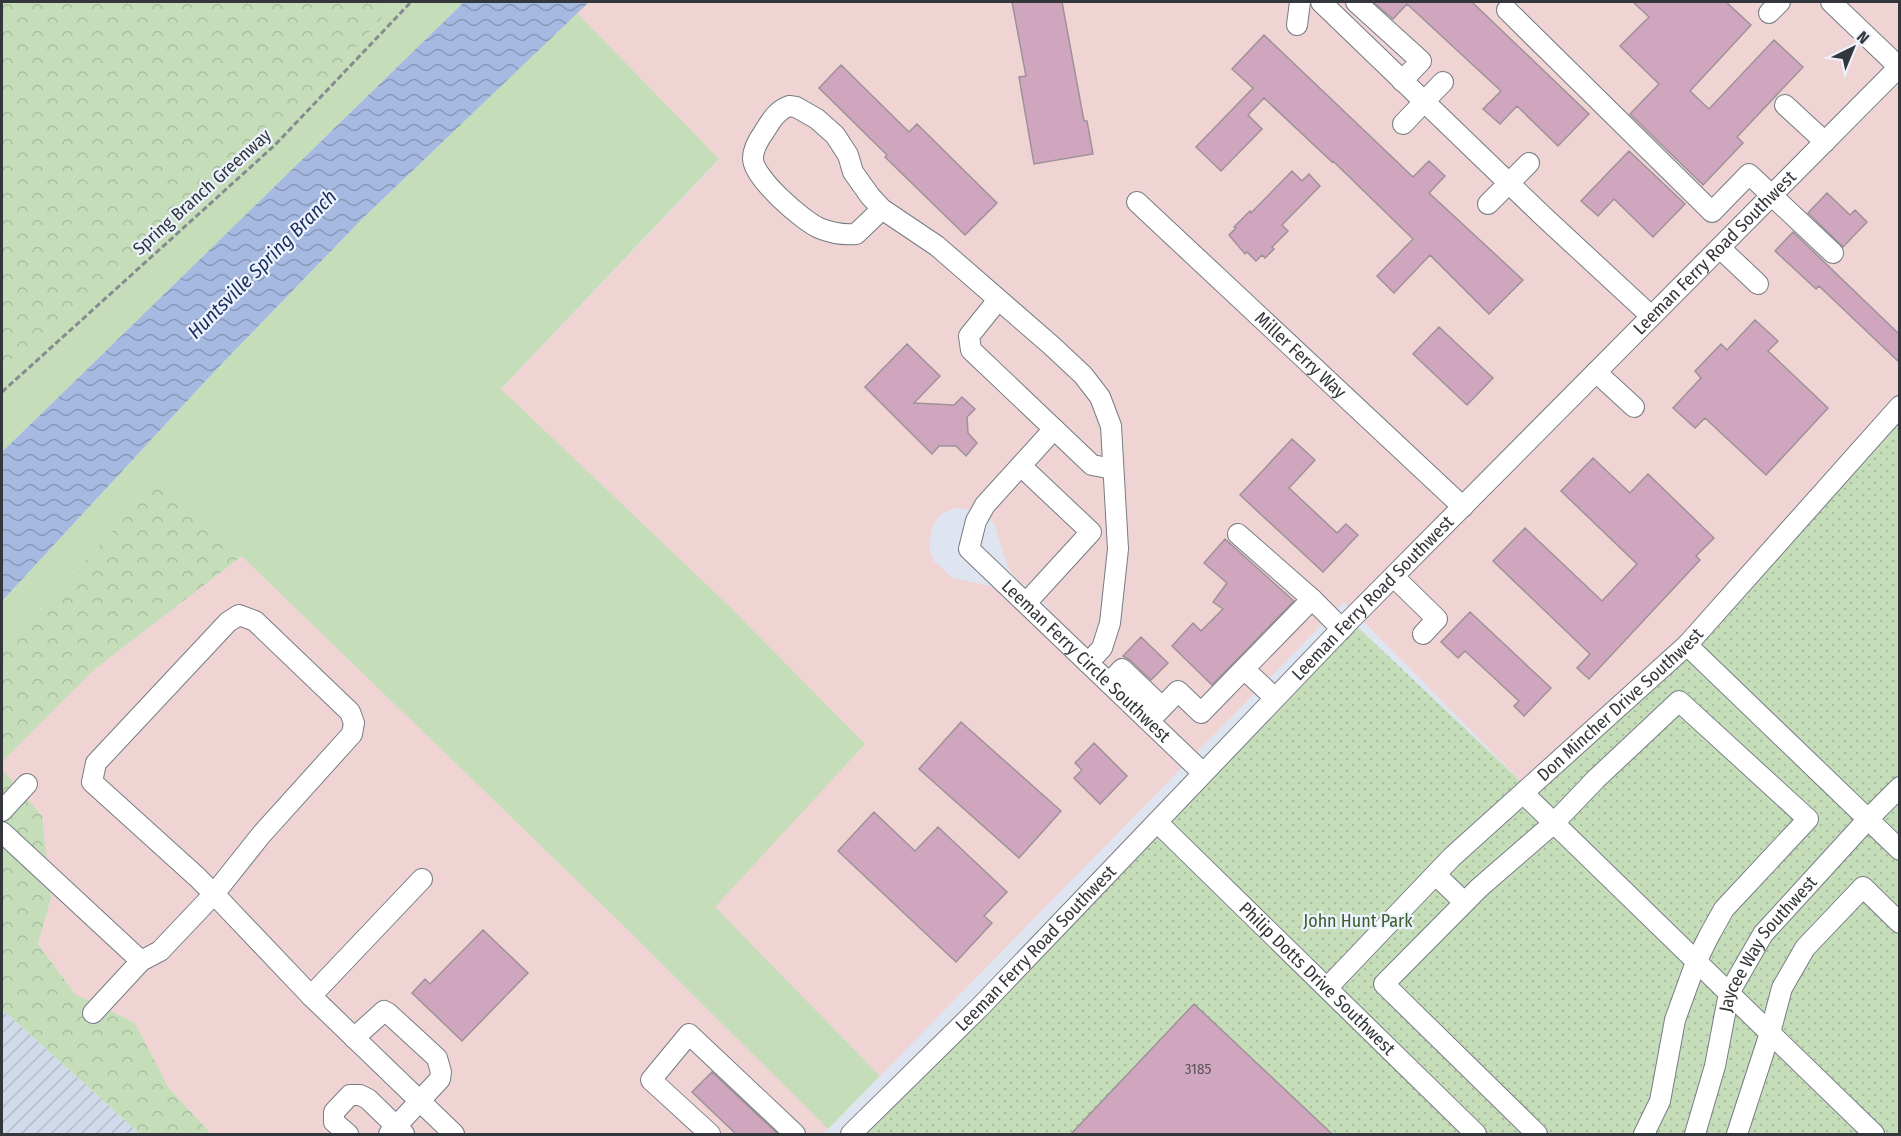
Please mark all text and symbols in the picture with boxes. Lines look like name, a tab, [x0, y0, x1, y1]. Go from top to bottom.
north arrow	[1823, 18, 1883, 78]
text: N	[1853, 27, 1873, 48]
street label: Spring Branch Greenway	[128, 124, 276, 260]
street label: Leeman Ferry Road Southwest	[1629, 166, 1801, 339]
water label: Huntsville Spring Branch	[182, 184, 342, 344]
street label: Miller Ferry Way	[1250, 307, 1351, 403]
street label: Leeman Ferry Road Southwest	[1287, 511, 1458, 685]
street label: Leeman Ferry Circle Southwest	[997, 575, 1175, 747]
street label: Don Mincher Drive Southwest	[1533, 623, 1708, 786]
street label: Leeman Ferry Road Southwest	[951, 861, 1121, 1036]
street label: Jaycee Way Southwest	[1715, 871, 1822, 1014]
street label: Philip Dotts Drive Southwest	[1234, 897, 1400, 1060]
park label: John Hunt Park	[1303, 910, 1413, 932]
house number: 3185	[1185, 1060, 1211, 1078]

